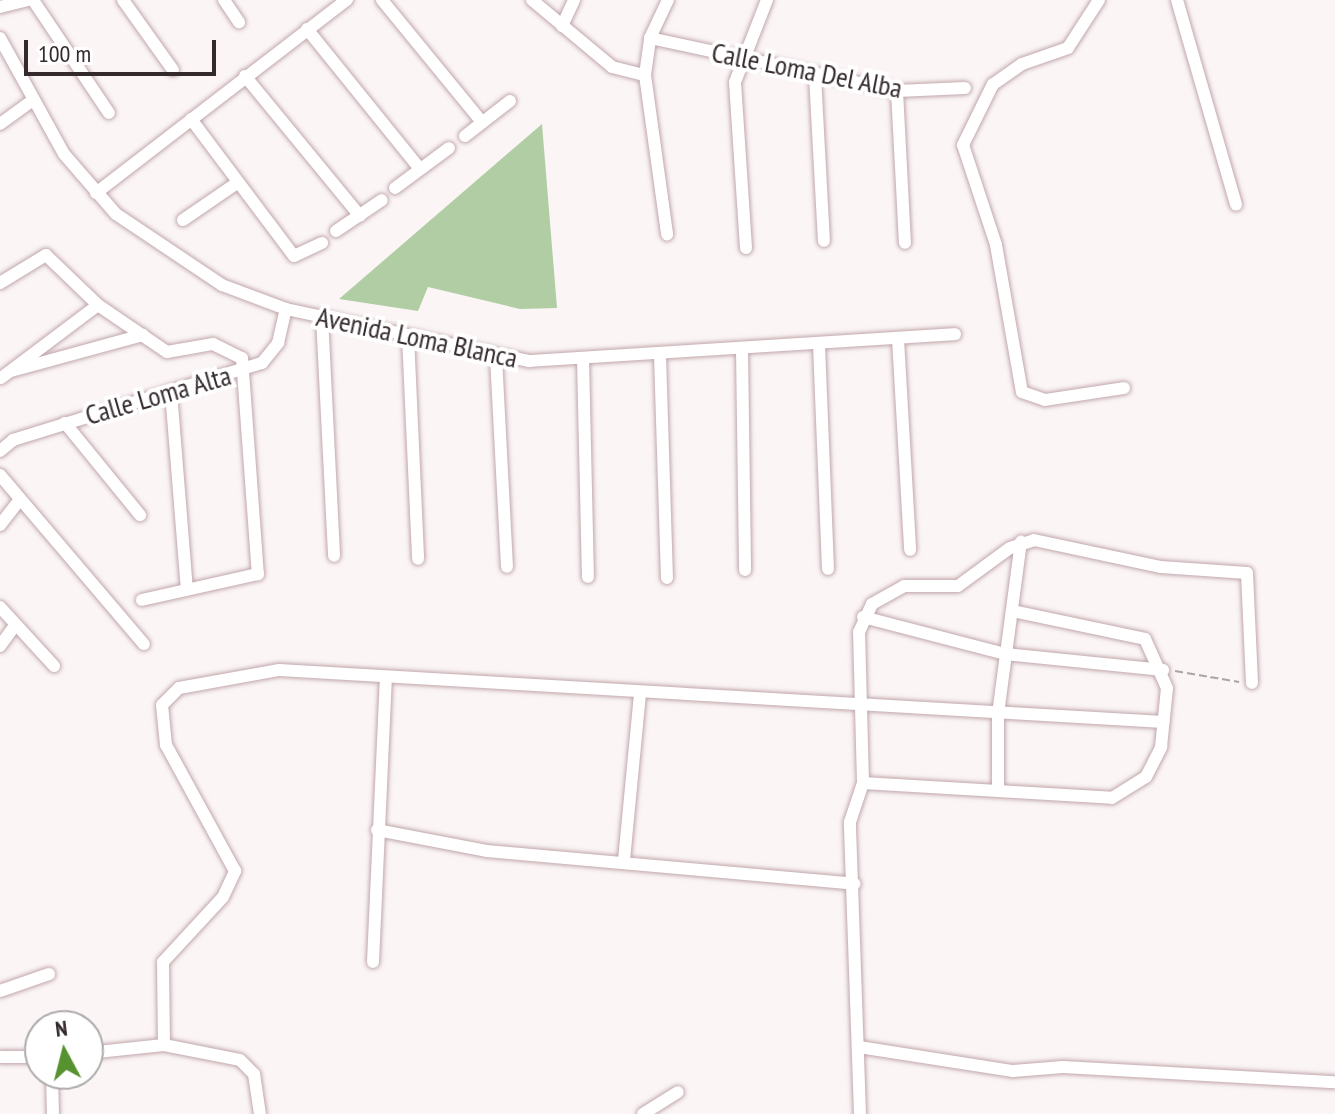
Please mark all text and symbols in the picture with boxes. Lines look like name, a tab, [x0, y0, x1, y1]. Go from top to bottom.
scale bar	[28, 24, 220, 74]
street label: Calle Loma Del Alba	[709, 35, 905, 105]
text: 100 m	[38, 38, 91, 69]
street label: Avenida Loma Blanca	[313, 299, 521, 375]
street label: Calle Loma Alta	[81, 358, 235, 432]
north arrow	[24, 1010, 104, 1090]
text: N	[54, 1014, 69, 1043]

